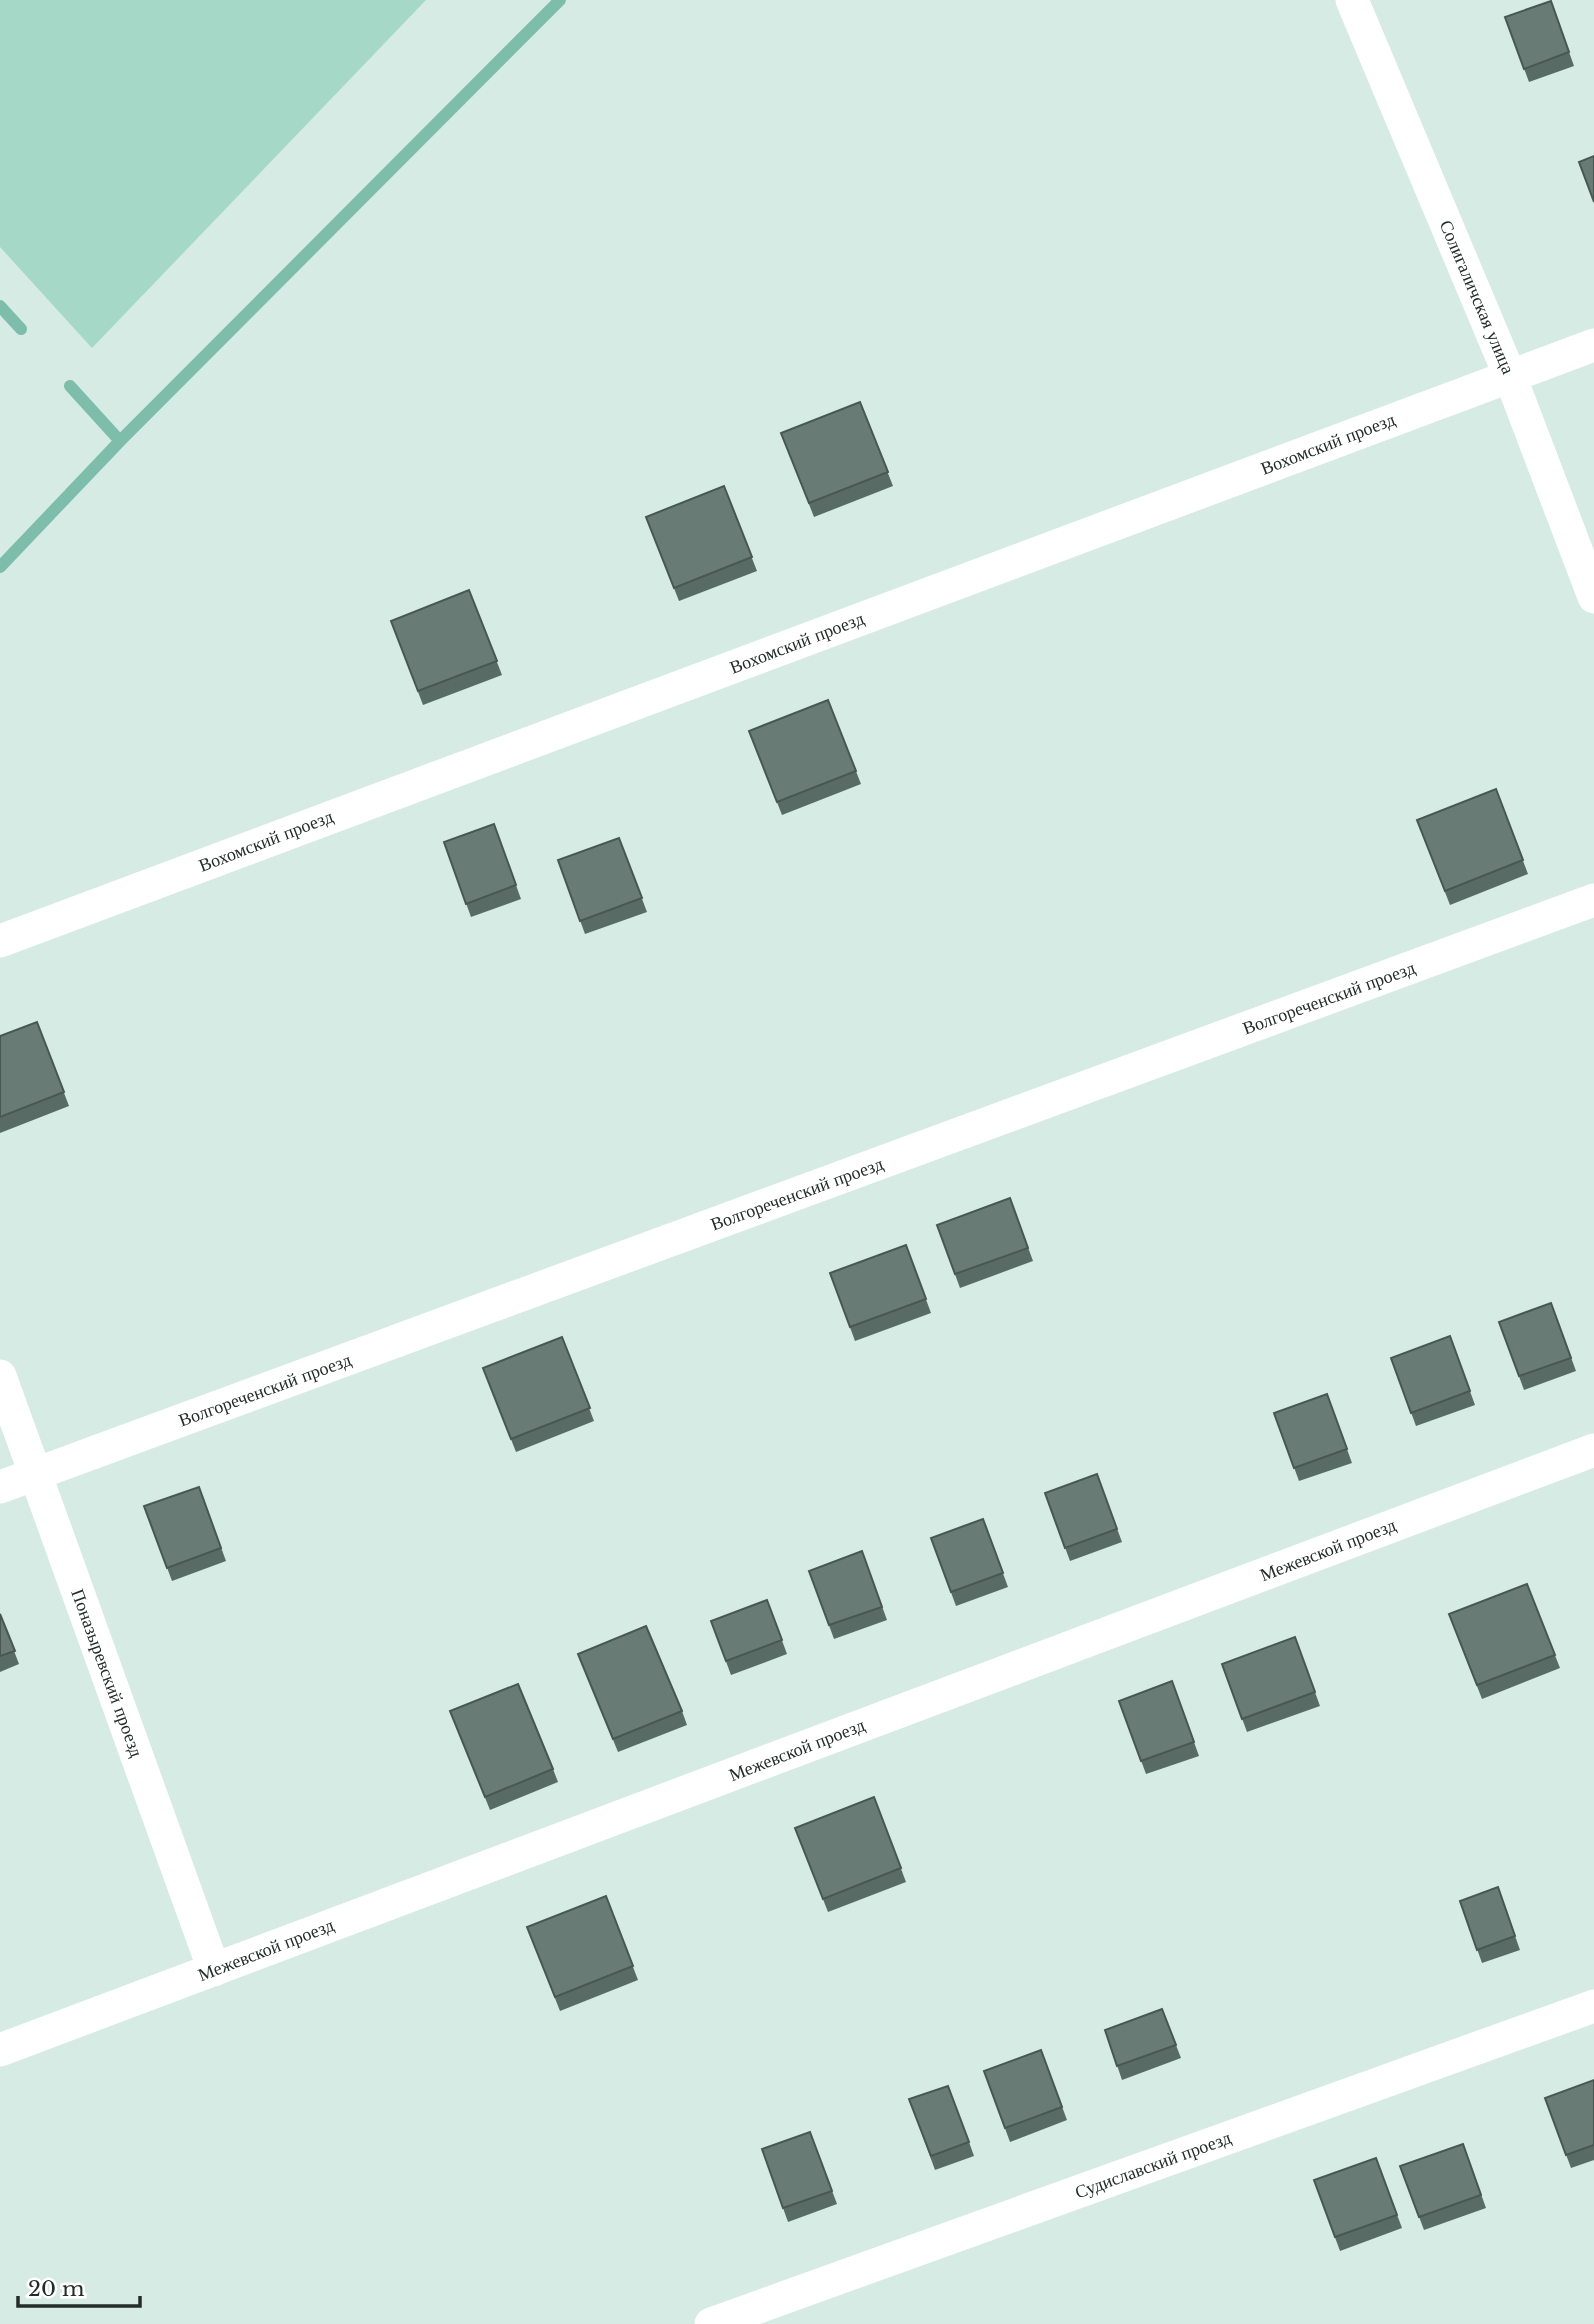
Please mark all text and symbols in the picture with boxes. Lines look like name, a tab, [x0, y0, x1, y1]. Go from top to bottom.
street label: Солигаличская улица	[1435, 217, 1519, 377]
street label: Вохомский проезд	[1258, 408, 1398, 480]
street label: Вохомский проезд	[727, 607, 867, 679]
street label: Вохомский проезд	[196, 805, 336, 877]
street label: Волгореченский проезд	[1240, 957, 1418, 1039]
street label: Волгореченский проезд	[708, 1153, 886, 1235]
street label: Волгореченский проезд	[176, 1349, 354, 1431]
street label: Межевской проезд	[1257, 1514, 1399, 1586]
street label: Поназыревский проезд	[66, 1586, 148, 1760]
street label: Межевской проезд	[726, 1714, 868, 1786]
street label: Межевской проезд	[195, 1914, 337, 1986]
street label: Судиславский проезд	[1072, 2126, 1234, 2204]
scale bar	[18, 2264, 140, 2308]
text: 20 m	[28, 2276, 85, 2302]

